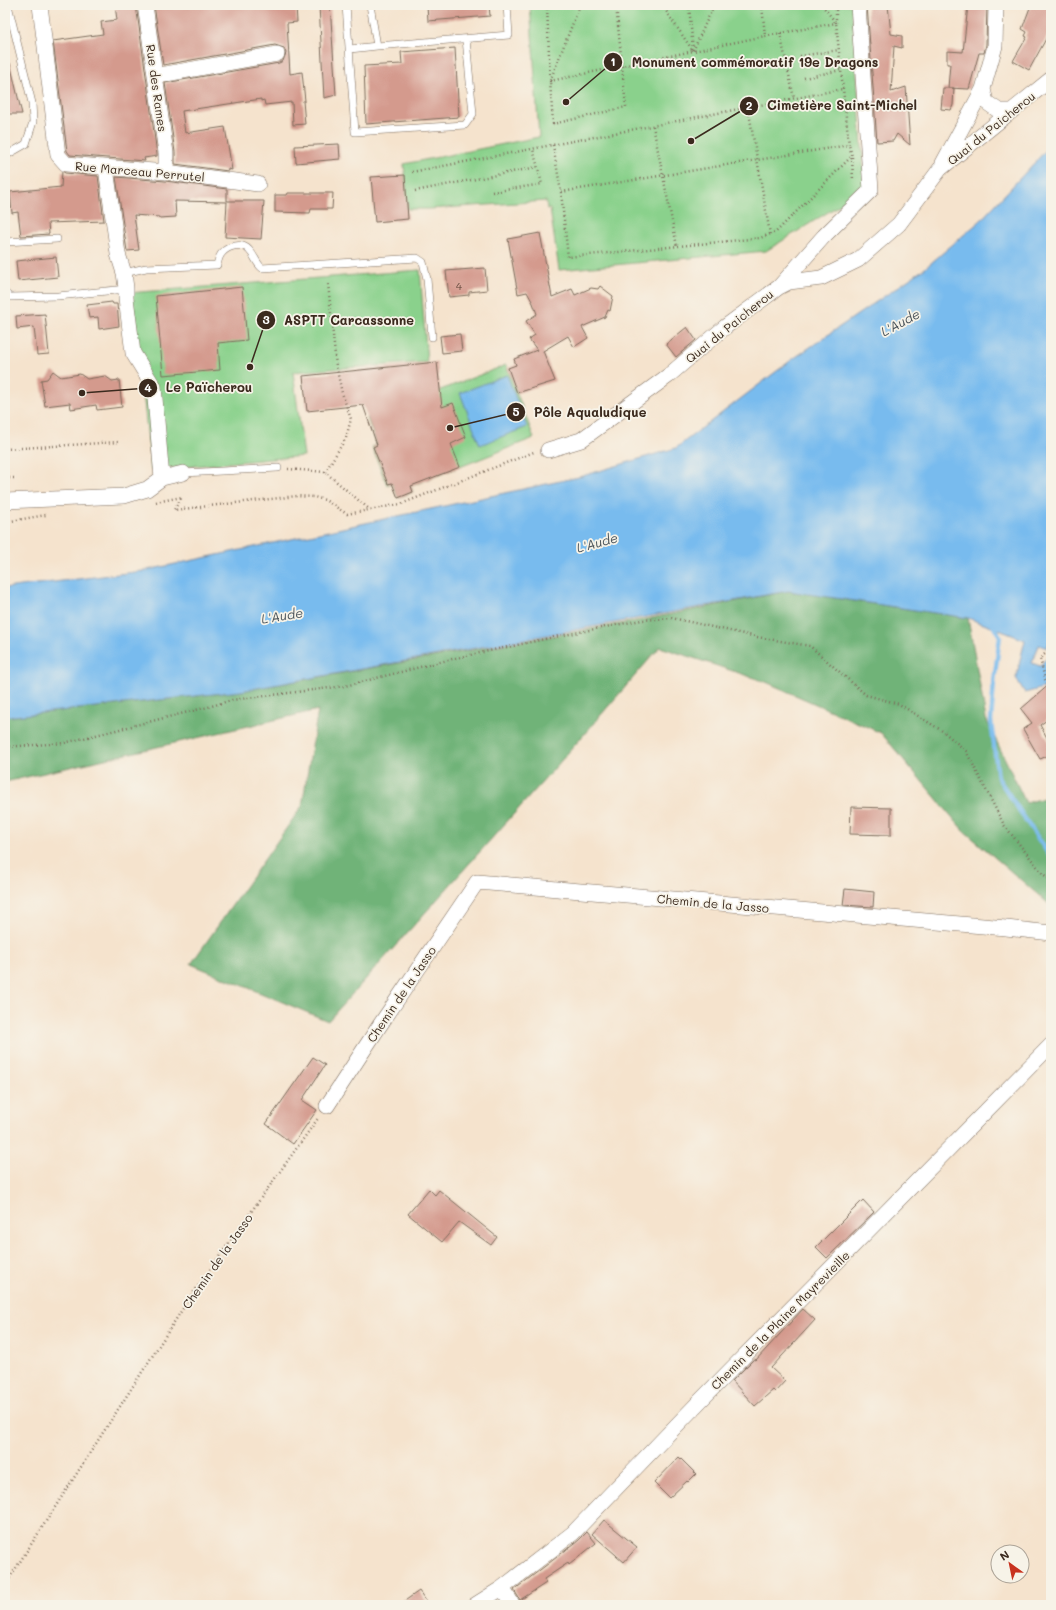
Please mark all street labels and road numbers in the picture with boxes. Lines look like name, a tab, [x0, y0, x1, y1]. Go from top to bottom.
street label: Rue des Rames	[143, 43, 171, 133]
street label: Quai du Paicherou	[944, 88, 1038, 168]
street label: Rue Marceau Perrutel	[75, 157, 205, 185]
street label: Quai du Paicherou	[682, 286, 776, 366]
street label: Chemin de la Jasso	[656, 890, 770, 916]
street label: Chemin de la Jasso	[363, 943, 439, 1045]
street label: Chemin de la Jasso	[178, 1210, 256, 1312]
street label: Chemin de la Plaine Mayrevieille	[707, 1247, 853, 1393]

